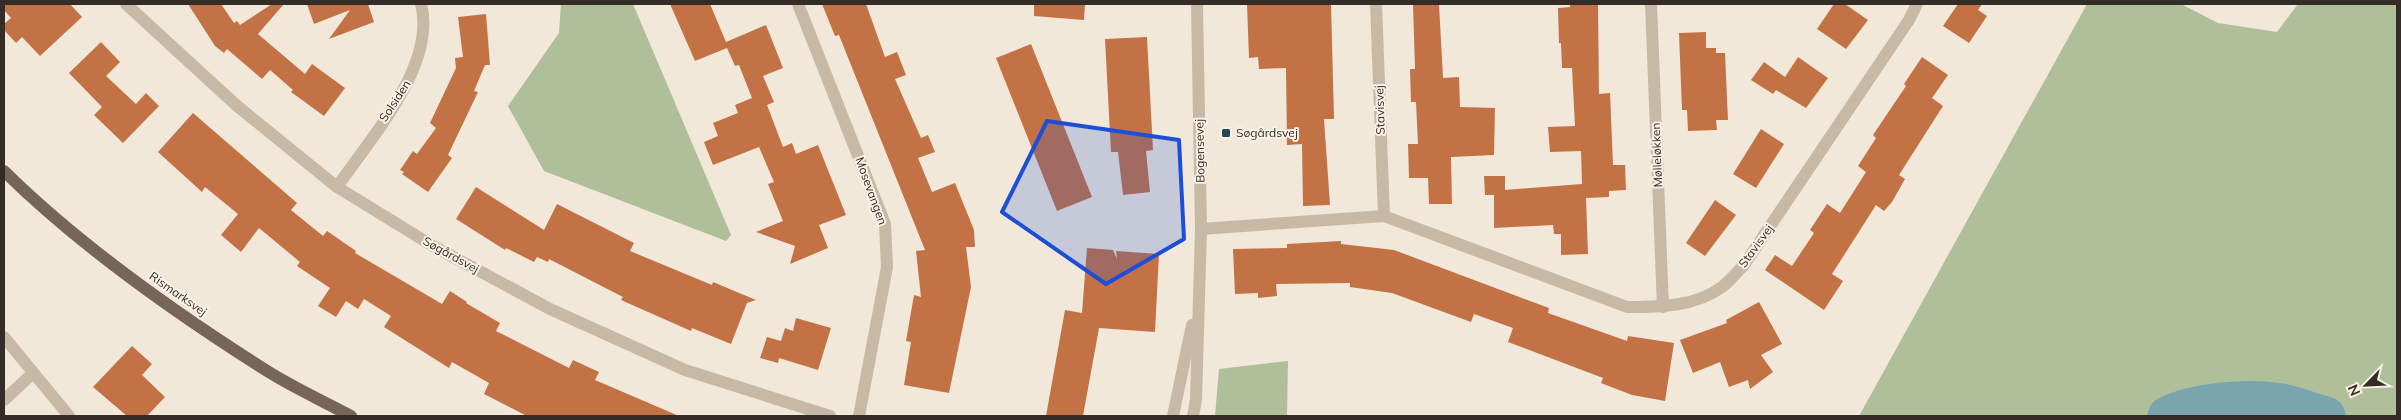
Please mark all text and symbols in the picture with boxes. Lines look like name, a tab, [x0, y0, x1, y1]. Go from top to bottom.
street label: Solsiden	[376, 77, 414, 124]
street label: Stavisvej	[1371, 85, 1388, 135]
street label: Bogensevej	[1191, 119, 1208, 183]
street label: Mølleløkken	[1648, 122, 1665, 188]
place label: Søgårdsvej	[1236, 125, 1298, 140]
marker: Søgårdsvej	[1220, 127, 1232, 139]
street label: Mosevangen	[852, 155, 891, 227]
street label: Stavisvej	[1735, 221, 1776, 270]
street label: Søgårdsvej	[421, 233, 482, 276]
street label: Rismarksvej	[147, 268, 210, 319]
north arrow	[2341, 360, 2391, 410]
text: N	[2344, 382, 2364, 399]

